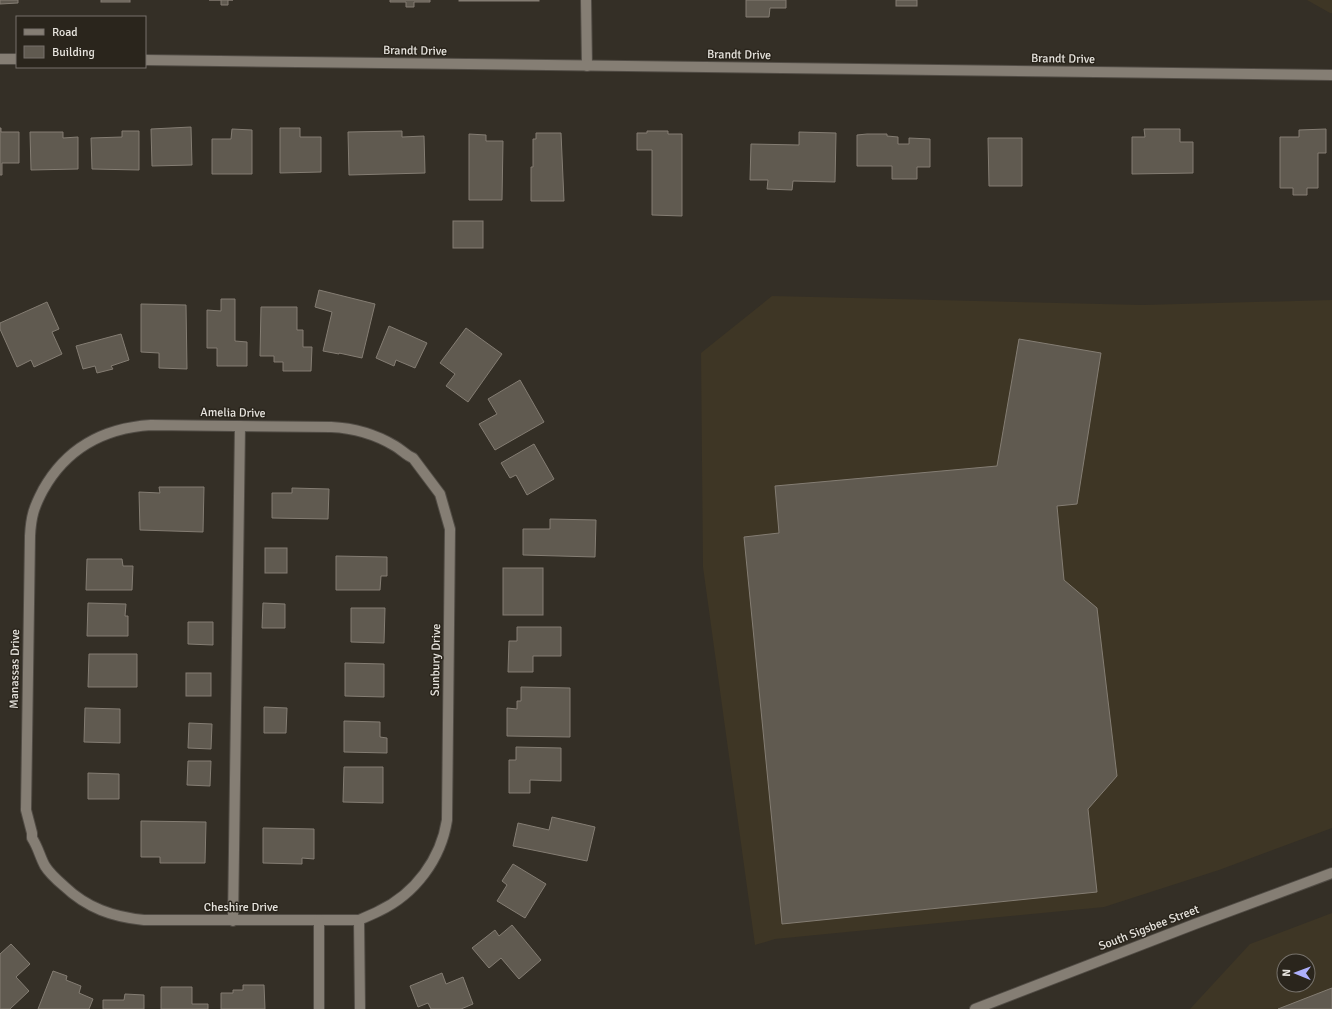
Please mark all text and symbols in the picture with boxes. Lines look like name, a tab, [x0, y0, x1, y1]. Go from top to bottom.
legend	[16, 16, 146, 68]
text: Road	[52, 25, 78, 40]
street label: Brandt Drive	[383, 43, 447, 59]
text: Building	[52, 45, 95, 60]
street label: Brandt Drive	[707, 47, 771, 63]
street label: Brandt Drive	[1031, 51, 1095, 67]
street label: Amelia Drive	[200, 405, 266, 421]
street label: Sunbury Drive	[428, 624, 444, 696]
street label: Manassas Drive	[7, 629, 23, 709]
street label: Cheshire Drive	[204, 900, 278, 915]
street label: South Sigsbee Street	[1097, 902, 1201, 954]
north arrow	[1276, 953, 1316, 993]
text: N	[1280, 969, 1293, 977]

